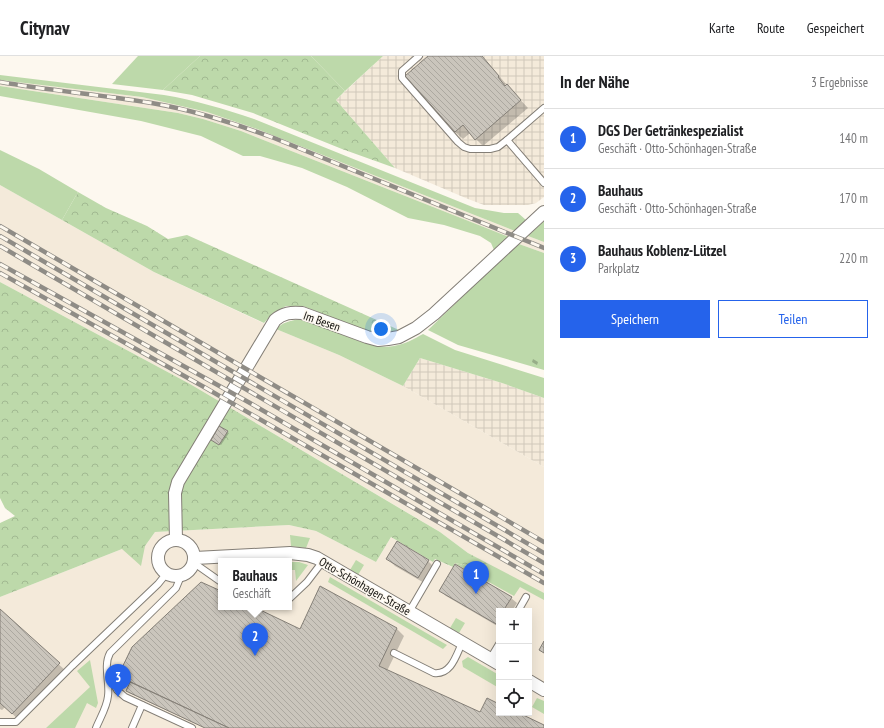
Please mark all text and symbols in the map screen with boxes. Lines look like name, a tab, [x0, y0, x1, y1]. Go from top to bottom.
text: Citynav	[20, 16, 70, 40]
text: Karte	[709, 19, 735, 37]
text: Route	[757, 19, 785, 37]
text: Gespeichert	[807, 19, 864, 37]
text: In der Nähe	[560, 71, 630, 93]
text: 3 Ergebnisse	[811, 74, 868, 91]
text: DGS Der Getränkespezialist	[598, 121, 743, 140]
text: 1	[570, 130, 576, 147]
text: 140 m	[839, 130, 868, 147]
text: Geschäft · Otto-Schönhagen-Straße	[598, 140, 757, 157]
text: Bauhaus	[598, 181, 643, 200]
text: 2	[570, 190, 576, 207]
text: 170 m	[839, 190, 868, 207]
text: Geschäft · Otto-Schönhagen-Straße	[598, 200, 757, 217]
text: Bauhaus Koblenz-Lützel	[598, 241, 726, 260]
text: 3	[570, 250, 576, 267]
text: 220 m	[839, 250, 868, 267]
text: Parkplatz	[598, 260, 639, 277]
button: Speichern	[560, 300, 710, 338]
button: Teilen	[718, 300, 868, 338]
street label: Im Besen	[302, 308, 342, 334]
your location	[371, 319, 391, 339]
street label: Otto-Schönhagen-Straße	[317, 554, 413, 618]
popup	[218, 558, 292, 610]
pin: 1	[463, 561, 489, 594]
text: Bauhaus	[232, 566, 278, 585]
text: Geschäft	[232, 585, 271, 602]
map controls	[496, 608, 532, 716]
button: +	[496, 608, 532, 644]
pin: 2	[242, 623, 268, 656]
button: −	[496, 644, 532, 680]
pin: 3	[105, 664, 131, 697]
button: locate	[496, 680, 532, 716]

